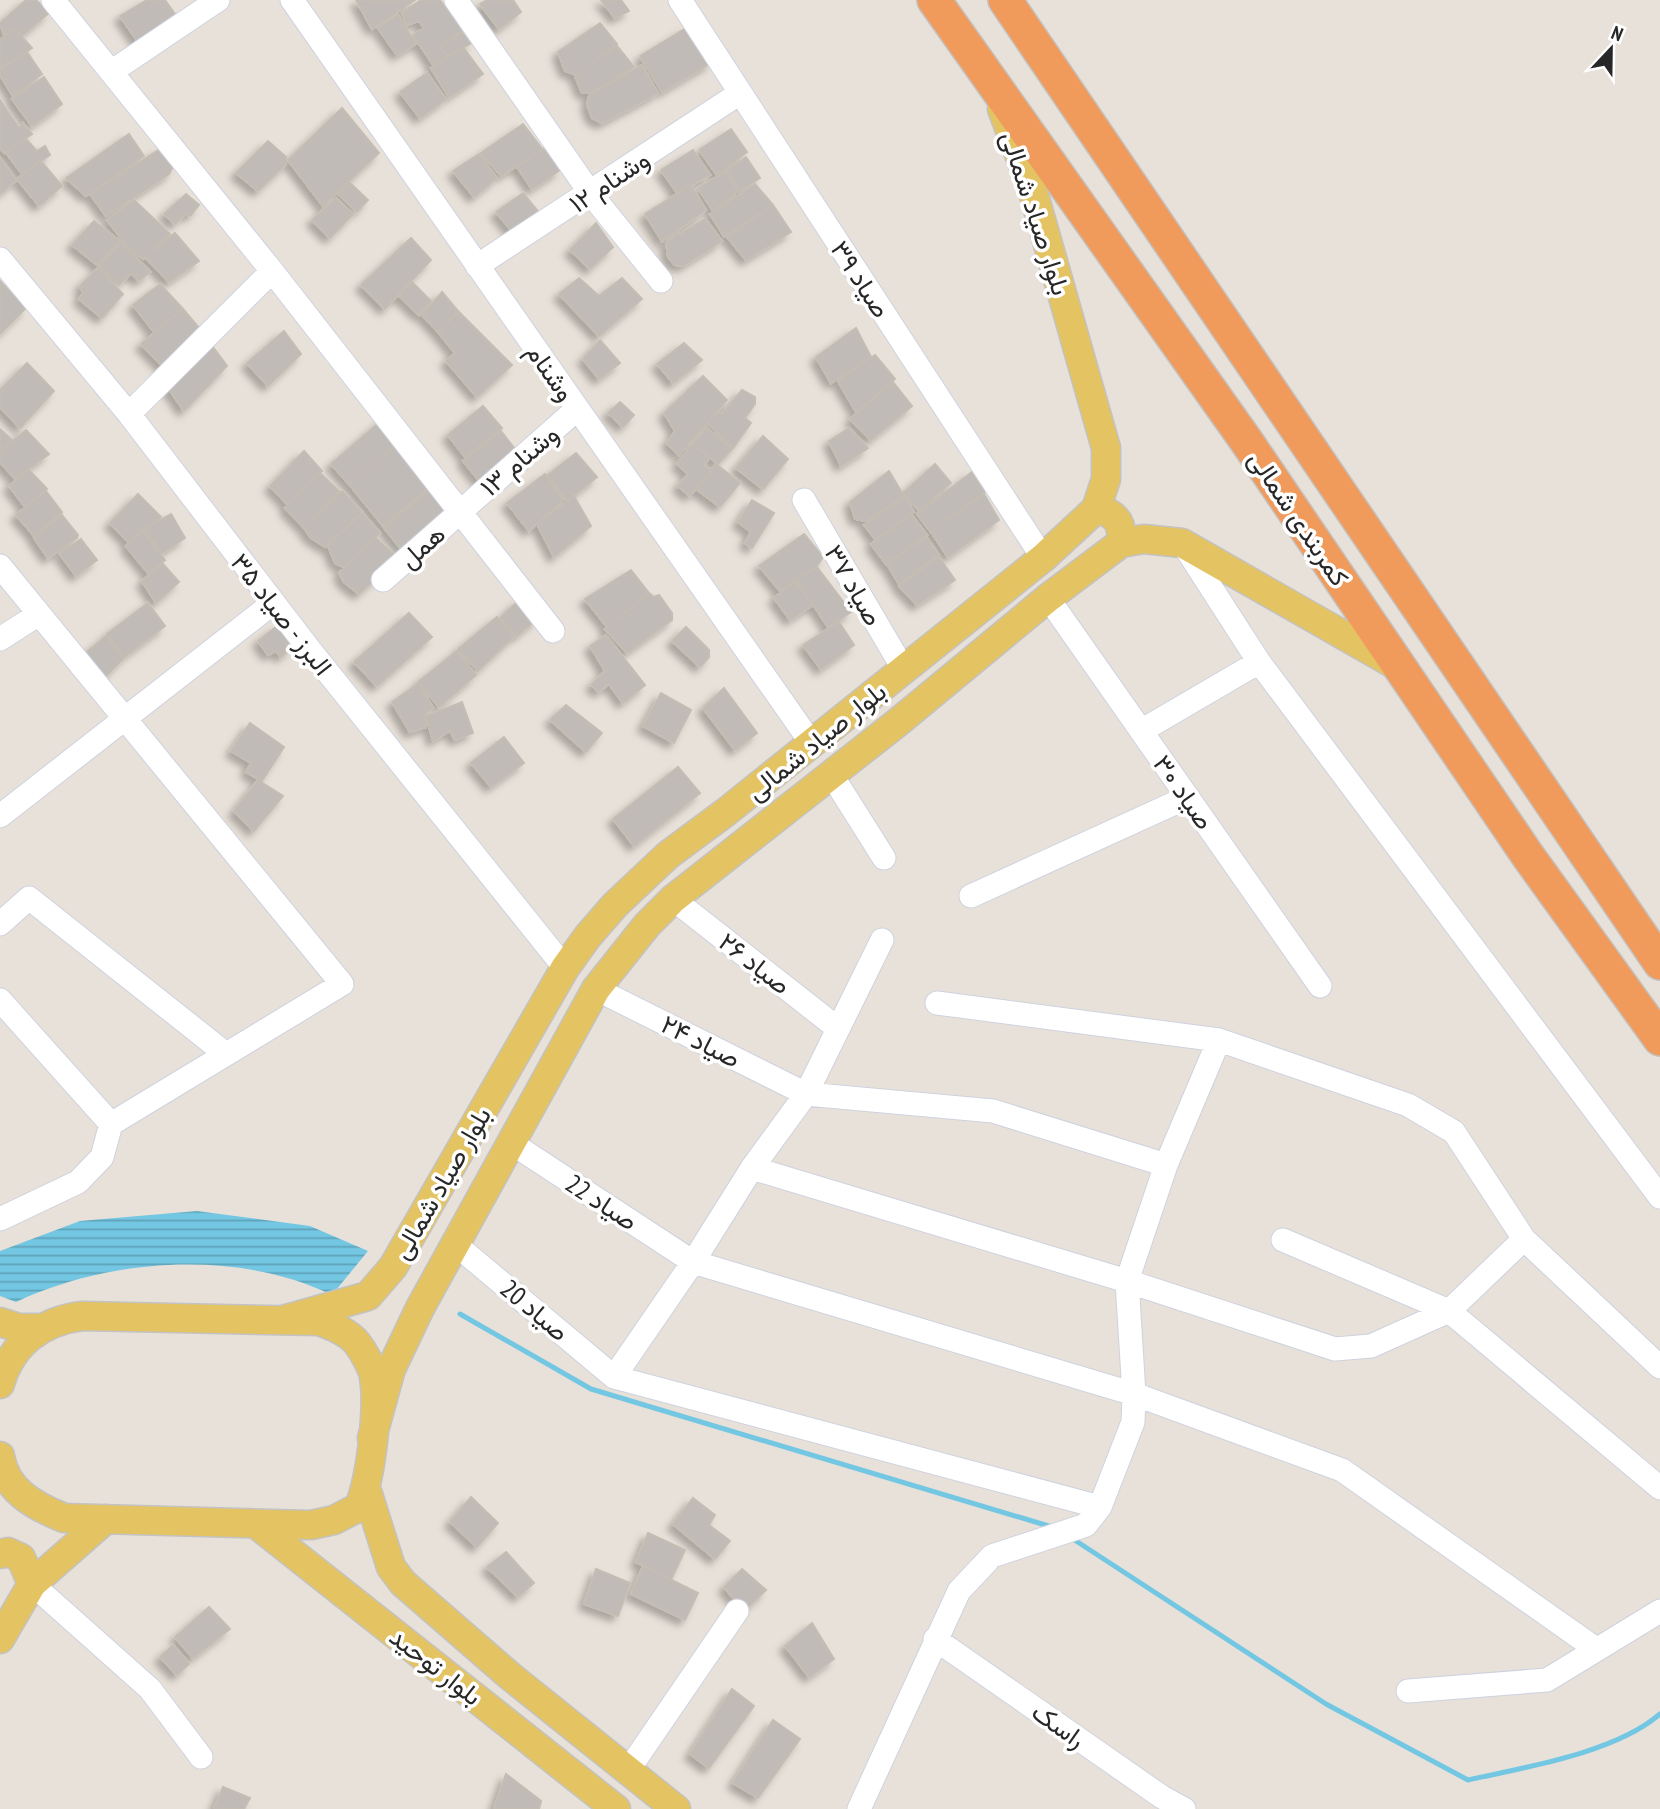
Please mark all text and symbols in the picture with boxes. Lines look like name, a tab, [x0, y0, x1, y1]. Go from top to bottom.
north arrow	[1576, 14, 1646, 84]
text: N	[1608, 20, 1627, 46]
street label: بلوار صیاد شمالی	[994, 127, 1078, 299]
street label: وشنام ۱۲	[563, 142, 656, 221]
street label: صیاد ۳۹	[824, 234, 898, 324]
street label: وشنام	[519, 337, 583, 408]
street label: وشنام ۱۳	[473, 417, 566, 504]
street label: کمربندی شمالی	[1242, 444, 1356, 592]
street label: همل	[392, 517, 452, 575]
street label: صیاد ۳۷	[818, 538, 890, 632]
street label: البرز - صیاد ۳۵	[224, 546, 340, 682]
street label: بلوار صیاد شمالی	[739, 675, 893, 807]
street label: صیاد ۳۰	[1146, 748, 1222, 836]
street label: صیاد ۲۶	[712, 925, 798, 1001]
street label: صیاد ۲۴	[656, 1007, 746, 1075]
street label: بلوار صیاد شمالی	[384, 1101, 498, 1265]
street label: صیاد 22	[560, 1167, 644, 1237]
street label: صیاد 20	[494, 1272, 576, 1348]
street label: بلوار توحید	[383, 1620, 489, 1712]
street label: راسک	[1026, 1695, 1092, 1755]

